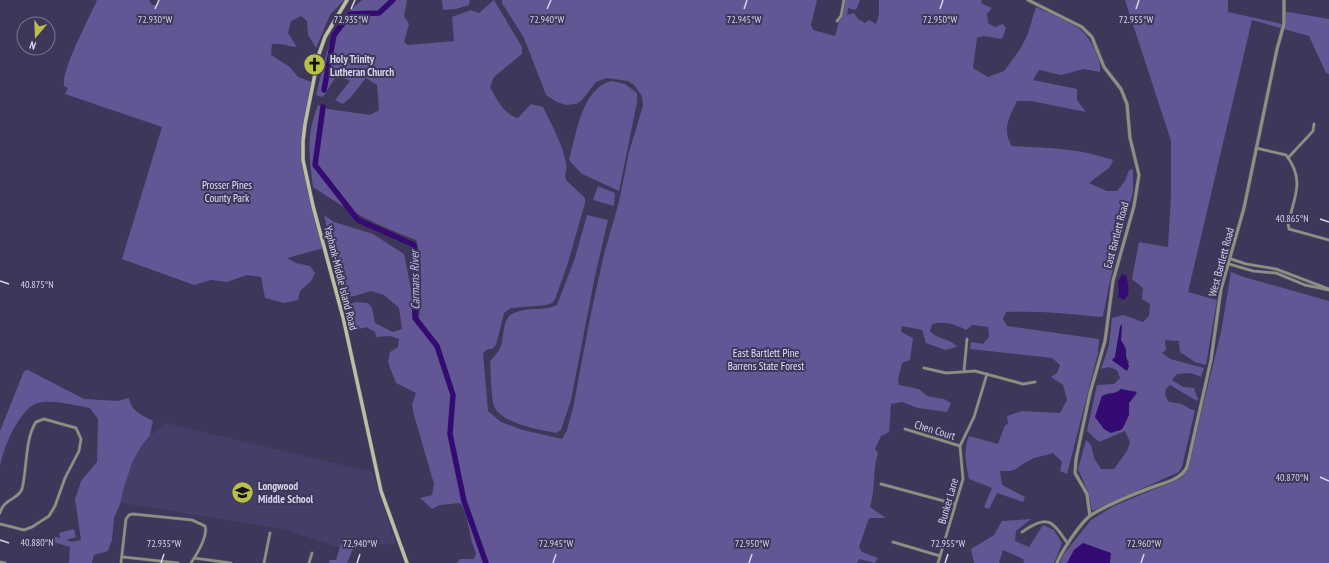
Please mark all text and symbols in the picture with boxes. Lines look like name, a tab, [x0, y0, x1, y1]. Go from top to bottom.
text: 72.930°W	[138, 13, 172, 26]
text: 72.935°W	[334, 13, 368, 26]
text: 72.940°W	[530, 13, 564, 26]
text: 72.945°W	[727, 13, 761, 26]
text: 72.950°W	[923, 13, 957, 26]
text: 72.955°W	[1119, 13, 1153, 26]
north arrow	[16, 16, 56, 56]
text: N	[28, 38, 38, 53]
church icon: Holy Trinity Lutheran Church	[302, 52, 328, 78]
place label: Holy Trinity Lutheran Church	[330, 52, 394, 79]
park label: Prosser Pines County Park	[202, 178, 252, 205]
street label: East Bartlett Road	[1100, 200, 1132, 270]
text: 40.865°N	[1275, 212, 1309, 225]
street label: Yaphank-Middle Island Road	[321, 224, 361, 332]
street label: West Bartlett Road	[1205, 226, 1237, 298]
water label: Carmans River	[406, 249, 423, 310]
text: 40.875°N	[20, 278, 54, 291]
park label: East Bartlett Pine Barrens State Forest	[728, 346, 804, 373]
street label: Chen Court	[913, 417, 957, 443]
text: 40.870°N	[1275, 471, 1309, 484]
street label: Bunker Lane	[935, 476, 961, 526]
school or university icon: Longwood Middle School	[229, 479, 255, 505]
place label: Longwood Middle School	[258, 479, 314, 506]
text: 40.880°N	[20, 536, 54, 549]
text: 72.935°W	[147, 537, 181, 550]
text: 72.940°W	[343, 537, 377, 550]
text: 72.945°W	[539, 537, 573, 550]
text: 72.950°W	[735, 537, 769, 550]
text: 72.955°W	[931, 537, 965, 550]
text: 72.960°W	[1127, 537, 1161, 550]

